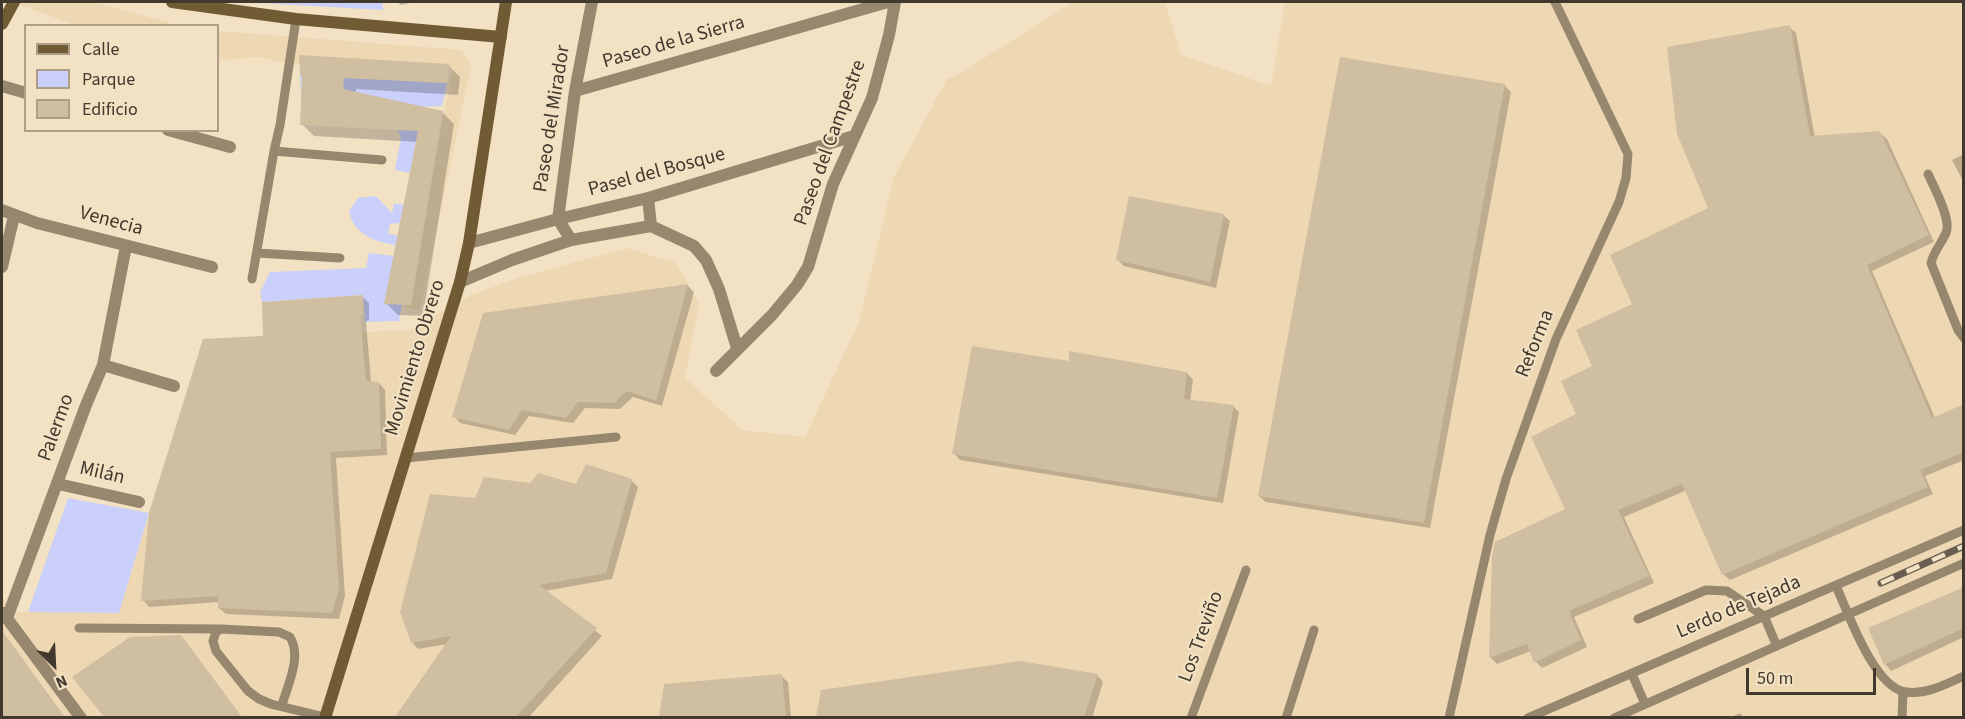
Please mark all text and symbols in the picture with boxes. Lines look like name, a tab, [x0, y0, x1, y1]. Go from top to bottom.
street label: Paseo de la Sierra	[600, 11, 748, 75]
legend	[24, 24, 219, 132]
text: Calle	[82, 37, 119, 62]
street label: Paseo del Mirador	[530, 44, 576, 194]
street label: Paseo del Campestre	[790, 57, 872, 229]
text: Parque	[82, 67, 135, 92]
text: Edificio	[82, 97, 138, 122]
street label: Pasel del Bosque	[586, 143, 728, 203]
street label: Venecia	[77, 202, 145, 242]
street label: Movimiento Obrero	[381, 277, 451, 439]
street label: Reforma	[1512, 307, 1560, 381]
street label: Palermo	[34, 391, 80, 465]
street label: Milán	[77, 457, 127, 491]
street label: Lerdo de Tejada	[1673, 571, 1805, 645]
street label: Los Treviño	[1174, 588, 1230, 686]
north arrow	[24, 635, 84, 695]
scale bar	[1749, 656, 1880, 694]
text: 50 m	[1757, 666, 1793, 691]
text: N	[52, 669, 71, 694]

